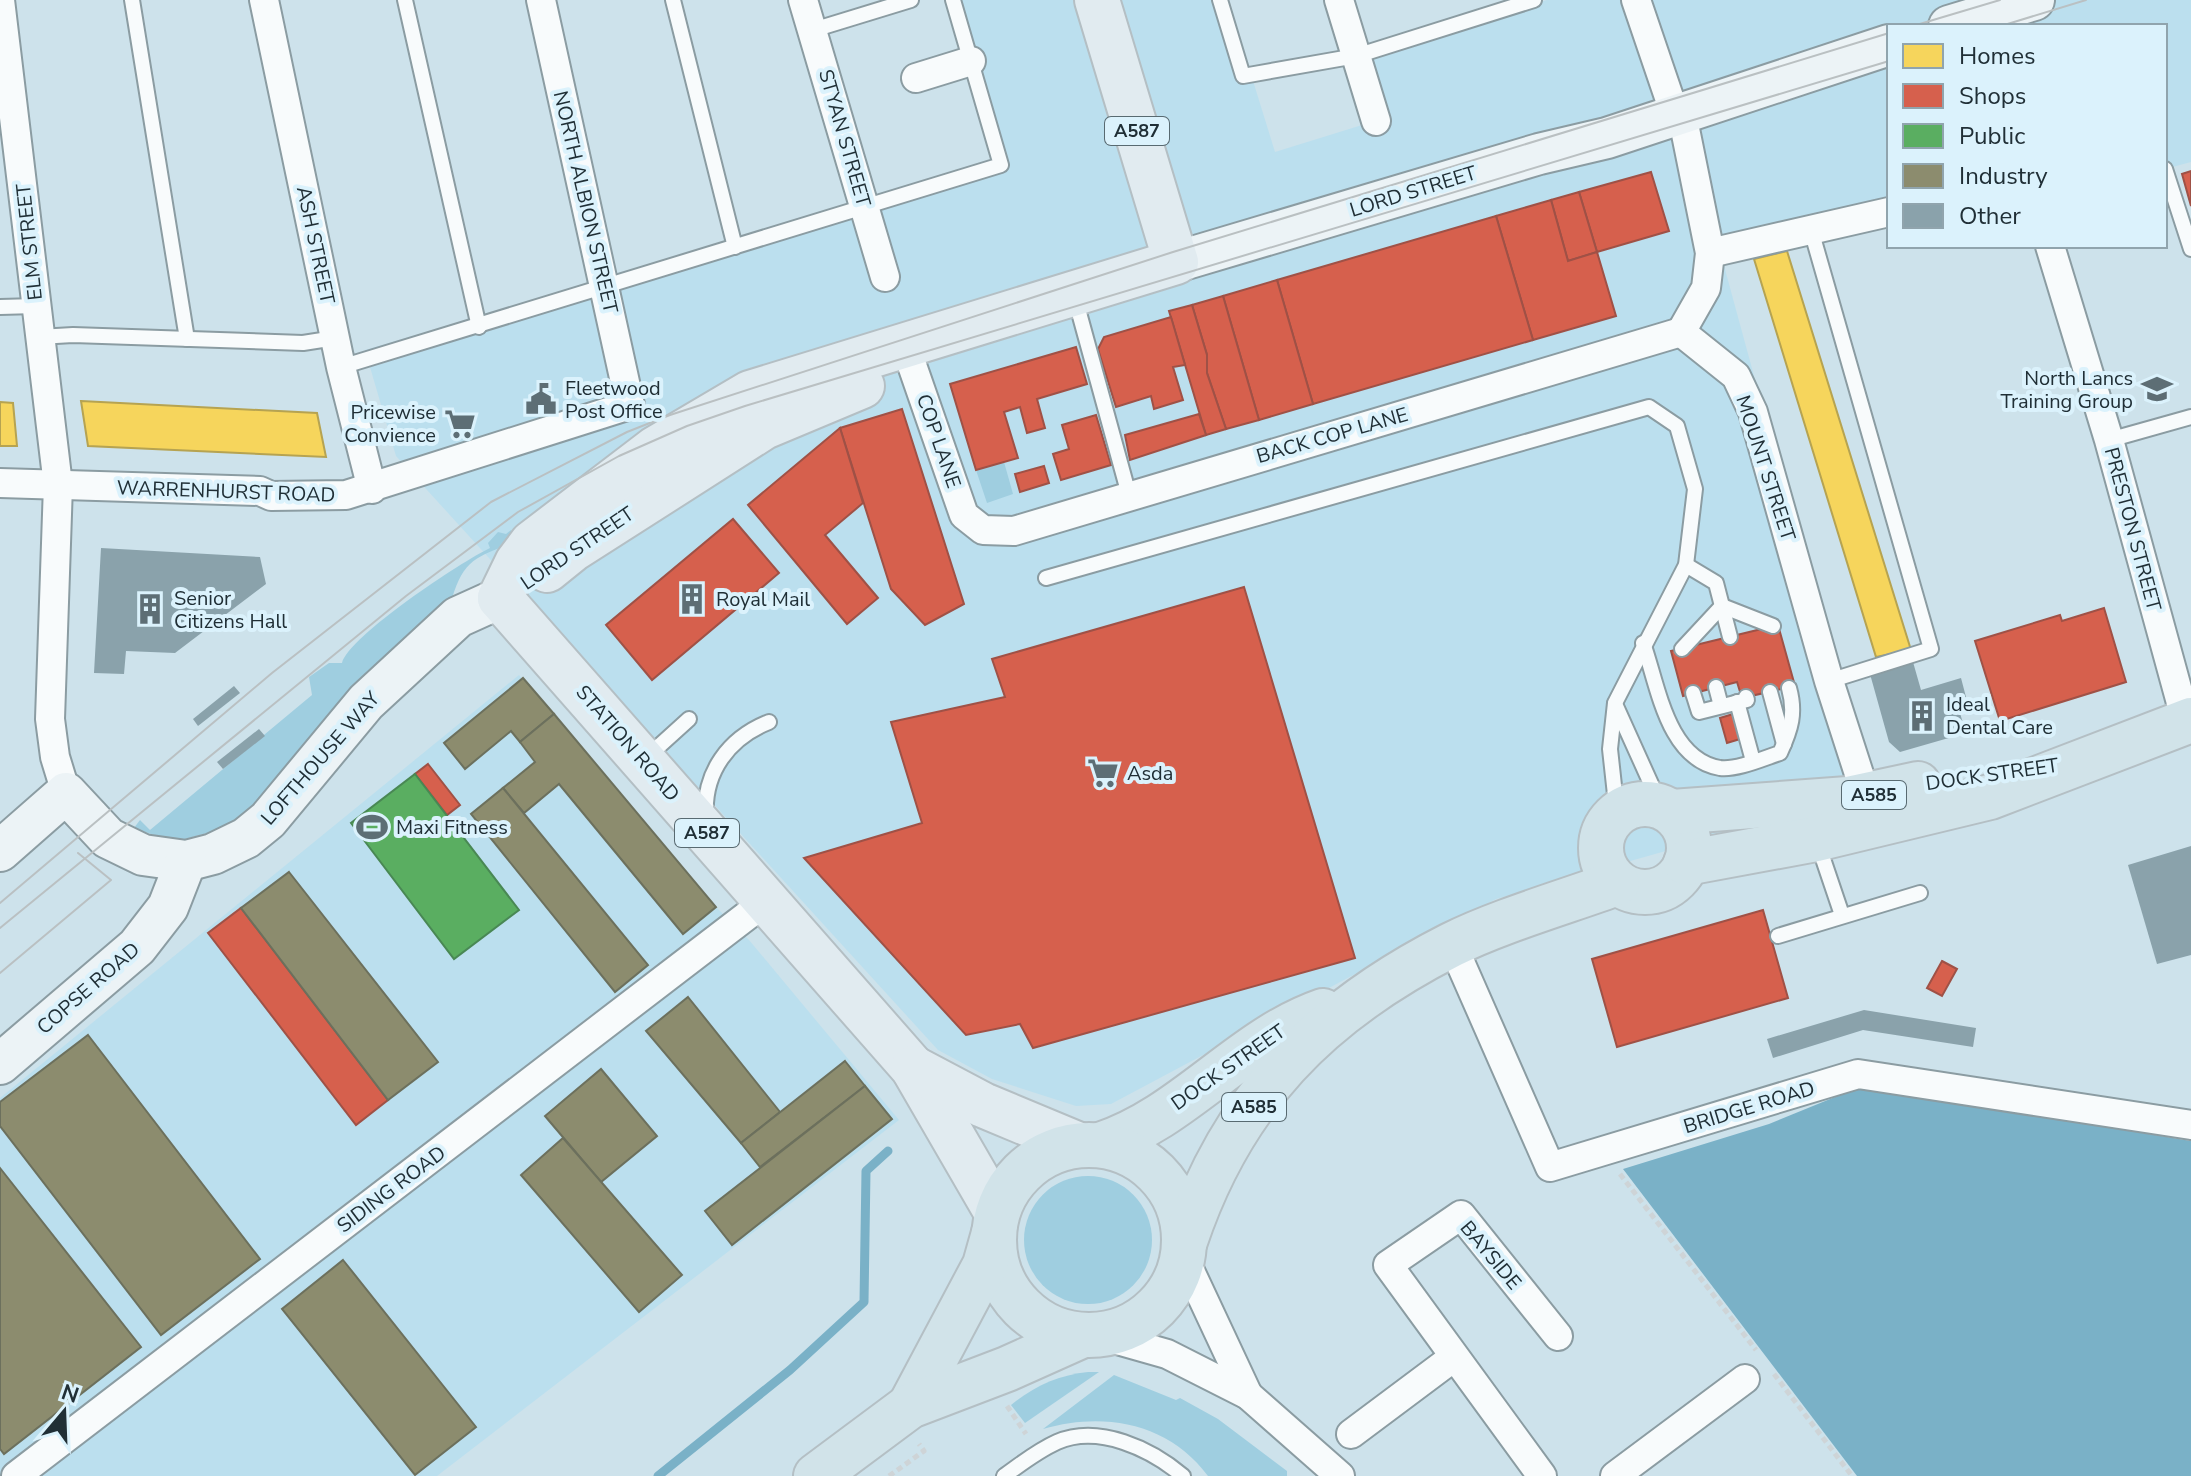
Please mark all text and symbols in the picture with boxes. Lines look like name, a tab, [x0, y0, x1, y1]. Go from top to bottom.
legend	[1887, 24, 2167, 248]
text: Homes	[1959, 40, 2035, 72]
street label: STYAN STREET	[812, 66, 877, 210]
text: Shops	[1959, 80, 2026, 112]
street label: NORTH ALBION STREET	[547, 88, 624, 316]
road number: A587	[1105, 117, 1169, 145]
text: Public	[1959, 120, 2025, 152]
street label: LORD STREET	[1346, 159, 1480, 224]
text: Industry	[1959, 160, 2048, 192]
street label: ELM STREET	[10, 182, 49, 302]
street label: ASH STREET	[290, 184, 341, 306]
text: Other	[1959, 200, 2021, 232]
place label: North Lancs Training Group	[2000, 365, 2133, 415]
school or university icon: North Lancs Training Group	[2140, 372, 2174, 406]
place label: Fleetwood Post Office	[565, 375, 663, 425]
public building icon: Fleetwood Post Office	[524, 382, 558, 416]
street label: COP LANE	[910, 391, 967, 492]
street label: MOUNT STREET	[1729, 392, 1802, 544]
place label: Pricewise Convience	[344, 399, 436, 449]
street label: BACK COP LANE	[1253, 401, 1411, 470]
supermarket icon: Pricewise Convience	[443, 407, 477, 441]
street label: PRESTON STREET	[2098, 444, 2167, 614]
street label: WARRENHURST ROAD	[116, 474, 336, 509]
street label: LORD STREET	[515, 500, 639, 596]
building icon: Royal Mail	[675, 582, 709, 616]
place label: Senior Citizens Hall	[174, 585, 287, 635]
place label: Royal Mail	[716, 586, 810, 613]
building icon: Senior Citizens Hall	[133, 592, 167, 626]
street label: STATION ROAD	[570, 679, 686, 807]
street label: LOFTHOUSE WAY	[255, 685, 387, 831]
place label: Ideal Dental Care	[1946, 691, 2053, 741]
building icon: Ideal Dental Care	[1905, 699, 1939, 733]
street label: DOCK STREET	[1924, 752, 2060, 797]
supermarket icon: Asda	[1086, 756, 1120, 790]
place label: Asda	[1127, 760, 1173, 787]
road number: A585	[1842, 781, 1906, 809]
sports icon: Maxi Fitness	[355, 810, 389, 844]
place label: Maxi Fitness	[396, 814, 508, 841]
road number: A587	[675, 819, 739, 847]
street label: COPSE ROAD	[31, 936, 145, 1041]
street label: DOCK STREET	[1166, 1018, 1291, 1117]
street label: BRIDGE ROAD	[1680, 1075, 1818, 1140]
road number: A585	[1222, 1093, 1286, 1121]
street label: SIDING ROAD	[331, 1140, 451, 1239]
street label: BAYSIDE	[1454, 1215, 1527, 1295]
north arrow	[24, 1372, 104, 1452]
text: N	[58, 1377, 83, 1411]

